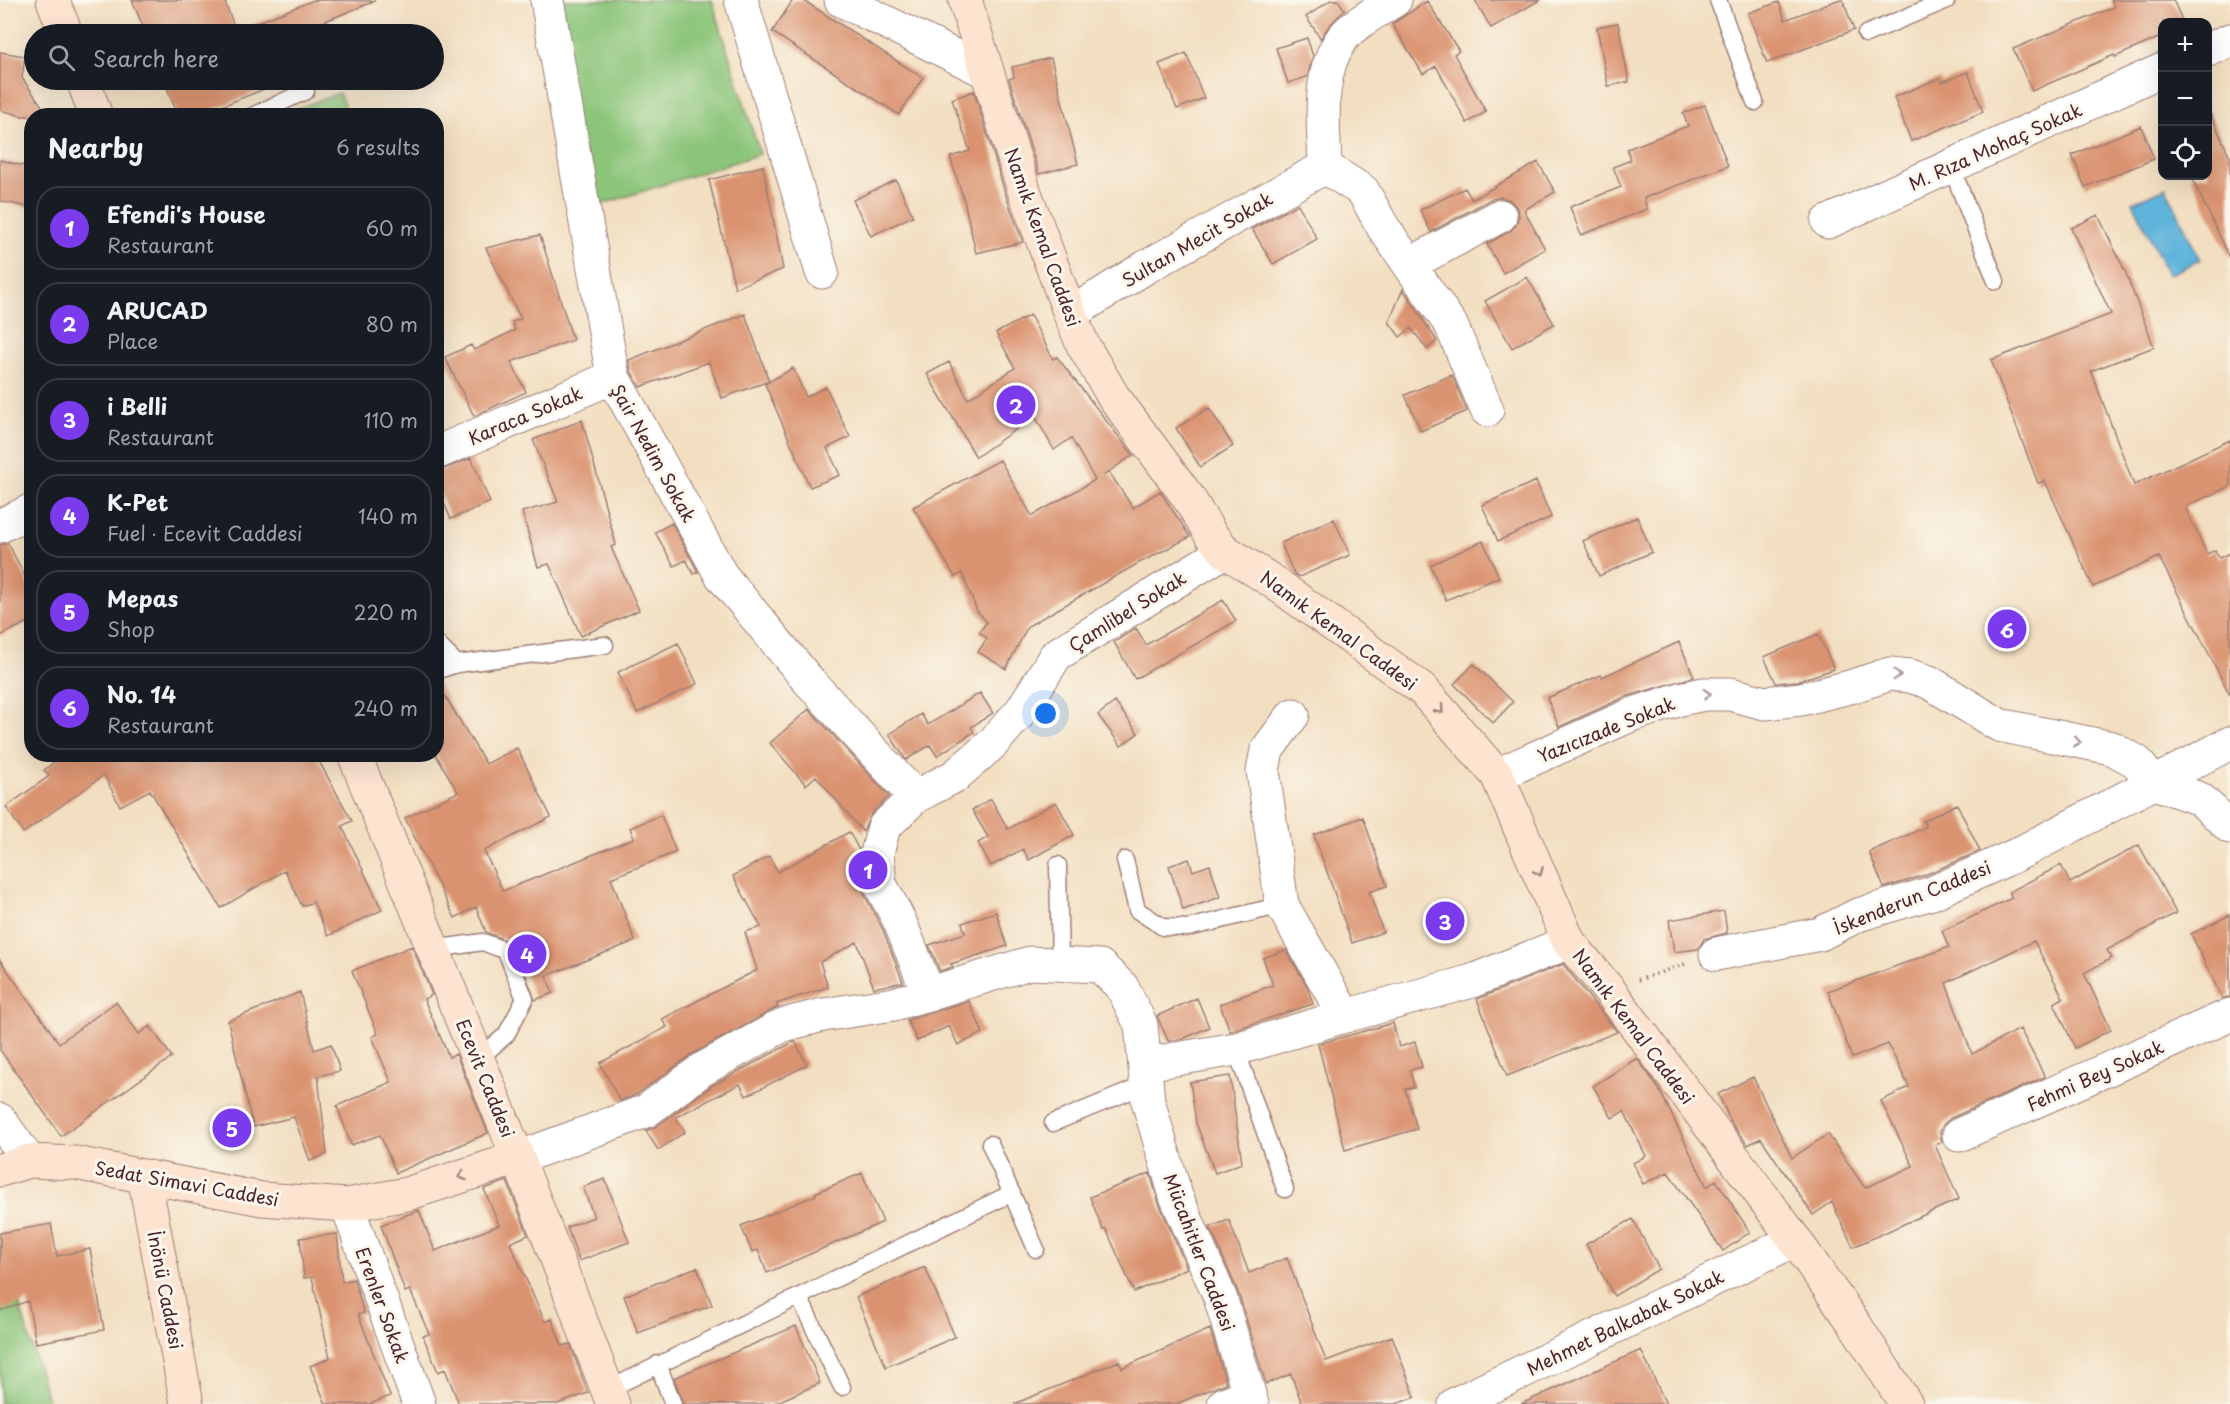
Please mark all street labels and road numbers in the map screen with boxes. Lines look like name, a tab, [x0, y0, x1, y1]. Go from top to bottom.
street label: M. Rıza Mohaç Sokak	[1904, 96, 2086, 196]
street label: Namık Kemal Caddesi	[998, 144, 1088, 330]
street label: Sultan Mecit Sokak	[1117, 185, 1277, 293]
street label: Karaca Sokak	[464, 379, 586, 451]
street label: Şair Nedim Sokak	[605, 379, 703, 527]
street label: Çamlibel Sokak	[1063, 564, 1191, 658]
street label: Namık Kemal Caddesi	[1255, 564, 1423, 696]
street label: Yazıcızade Sokak	[1533, 689, 1679, 769]
street label: İskenderun Caddesi	[1829, 853, 1995, 941]
street label: Namık Kemal Caddesi	[1566, 943, 1702, 1109]
street label: Ecevit Caddesi	[450, 1015, 522, 1141]
street label: Fehmi Bey Sokak	[2022, 1033, 2168, 1117]
street label: Sedat Simavi Caddesi	[93, 1154, 281, 1212]
street label: Mücahitler Caddesi	[1157, 1169, 1243, 1335]
street label: İnönü Caddesi	[141, 1229, 191, 1351]
street label: Erenler Sokak	[349, 1243, 417, 1367]
street label: Mehmet Balkabak Sokak	[1522, 1262, 1728, 1382]

